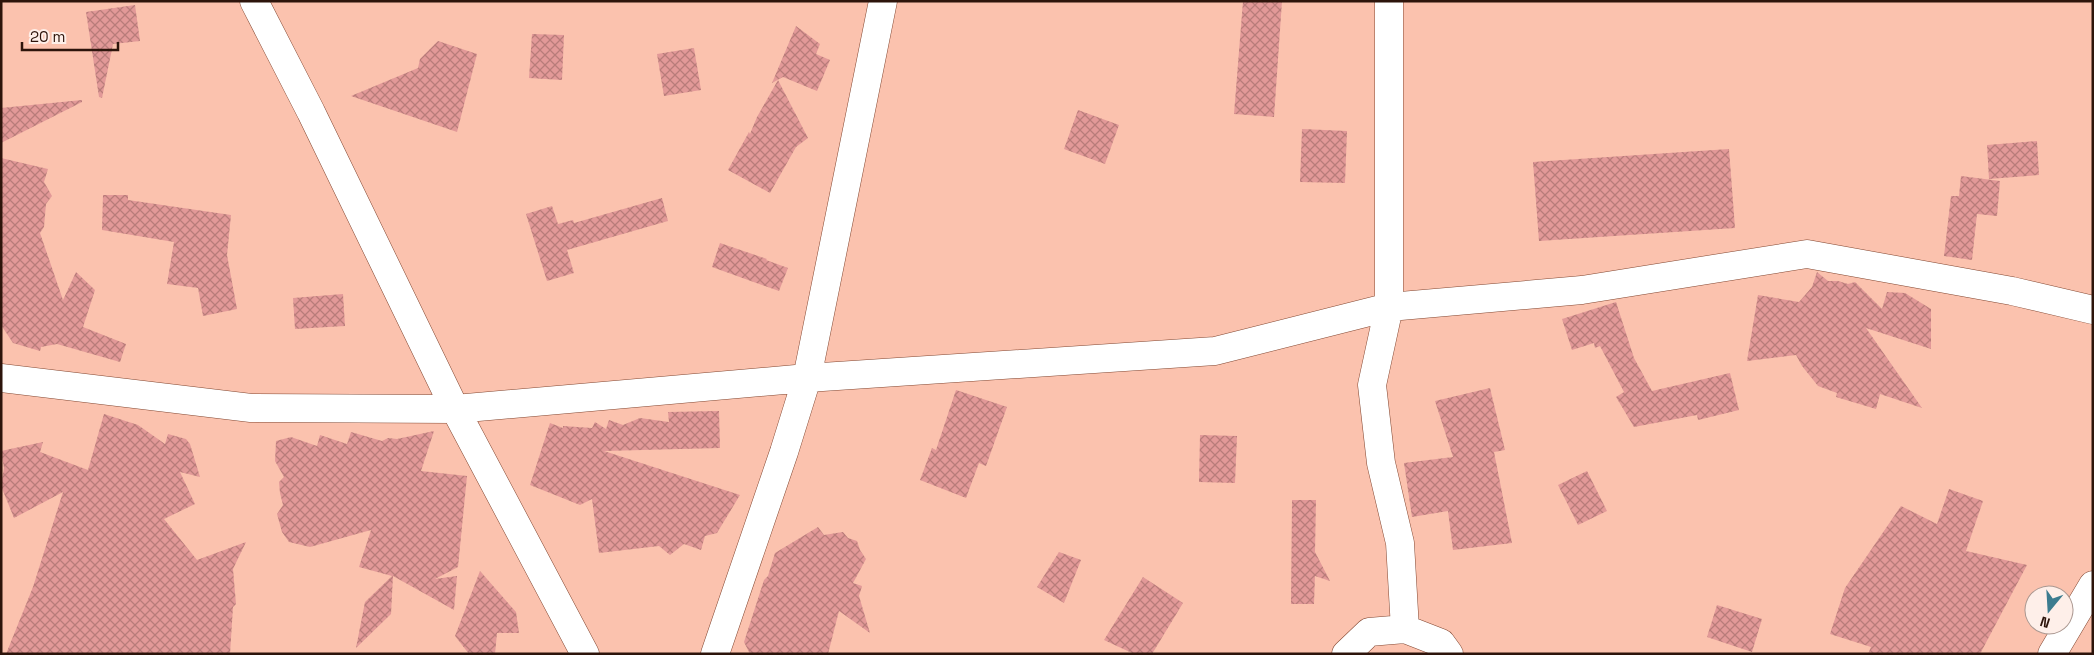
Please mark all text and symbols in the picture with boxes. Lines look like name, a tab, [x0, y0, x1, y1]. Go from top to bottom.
scale bar	[22, 20, 119, 52]
text: 20 m	[30, 27, 65, 46]
north arrow	[2024, 585, 2074, 635]
text: N	[2038, 612, 2052, 632]

